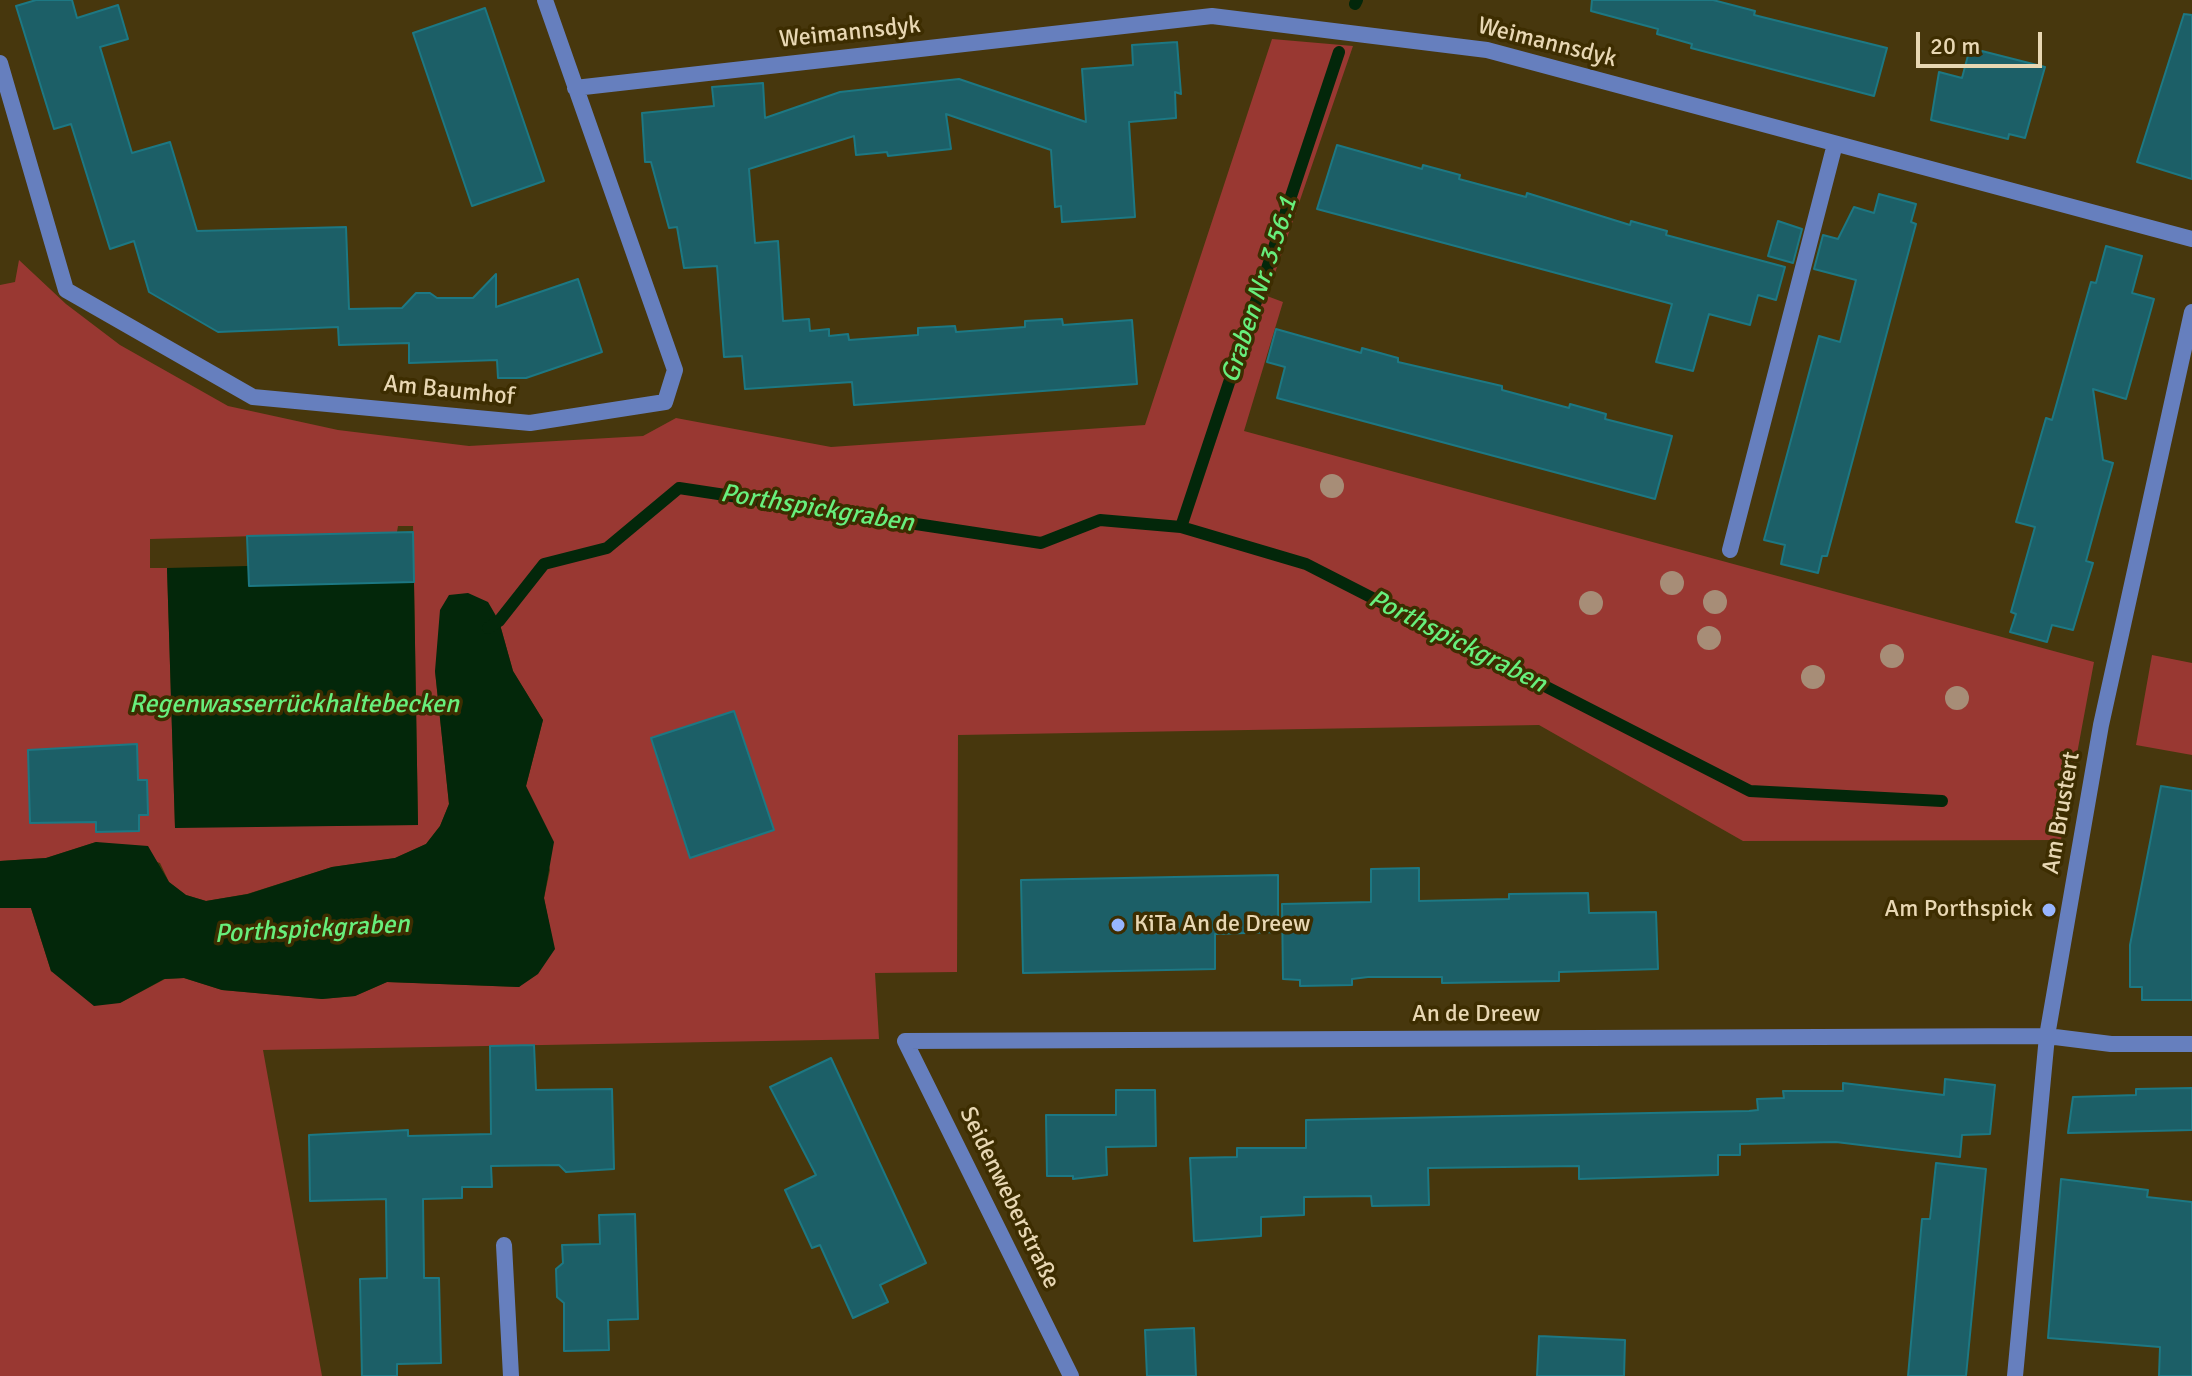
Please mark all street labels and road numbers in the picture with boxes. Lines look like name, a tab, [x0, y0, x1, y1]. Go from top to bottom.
street label: Weimannsdyk	[778, 11, 922, 55]
street label: Weimannsdyk	[1475, 12, 1619, 74]
street label: Am Baumhof	[382, 370, 516, 412]
street label: Am Brustert	[2037, 750, 2087, 876]
street label: An de Dreew	[1412, 1001, 1540, 1029]
street label: Seidenweberstraße	[953, 1102, 1065, 1294]

